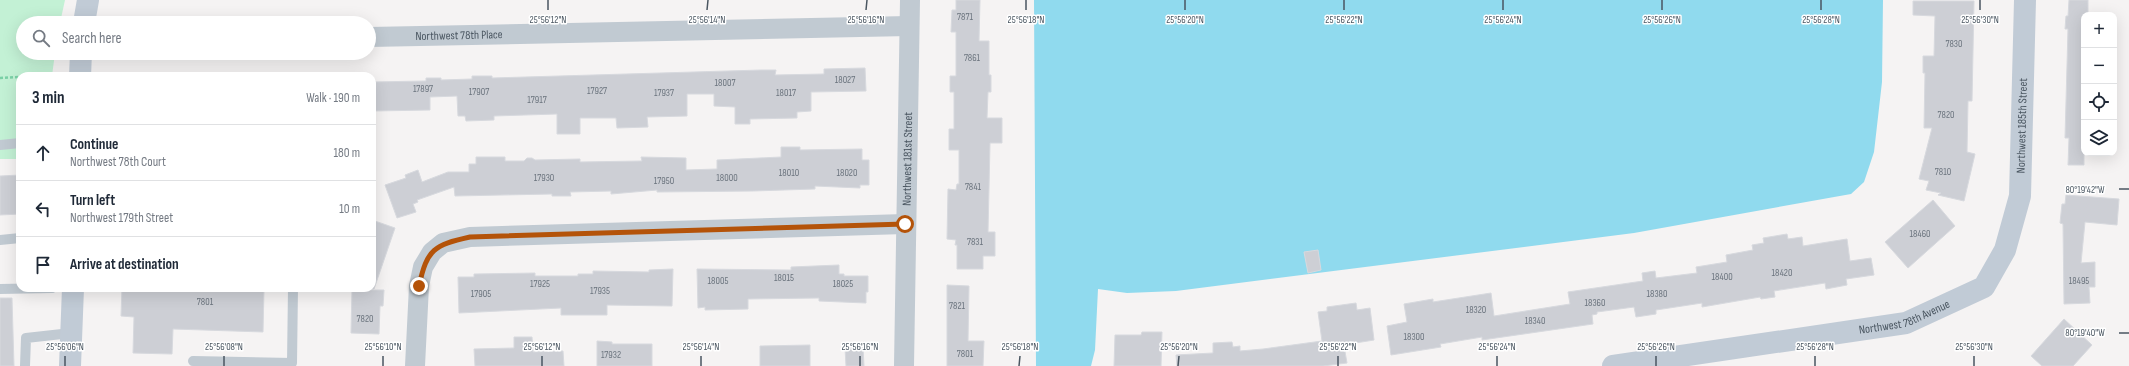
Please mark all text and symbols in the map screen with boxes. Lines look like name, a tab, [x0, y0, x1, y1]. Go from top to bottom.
house number: 7871	[957, 11, 973, 23]
map controls	[2081, 12, 2117, 156]
button: +	[2081, 12, 2117, 48]
text: 25°56'12"N	[530, 14, 566, 26]
text: 25°56'14"N	[689, 14, 725, 26]
text: 25°56'16"N	[848, 14, 884, 26]
text: 25°56'18"N	[1008, 14, 1044, 26]
text: 25°56'20"N	[1166, 14, 1204, 26]
text: 25°56'22"N	[1325, 14, 1363, 26]
text: 25°56'24"N	[1484, 14, 1522, 26]
text: 25°56'26"N	[1643, 14, 1681, 26]
text: 25°56'28"N	[1802, 14, 1840, 26]
text: 25°56'30"N	[1961, 14, 1999, 26]
search box	[16, 16, 376, 60]
icon: search	[30, 27, 52, 49]
street label: Northwest 78th Place	[415, 27, 503, 44]
text: Search here	[62, 29, 122, 48]
house number: 7830	[1946, 38, 1963, 50]
button: −	[2081, 48, 2117, 84]
house number: 7861	[964, 52, 981, 64]
house number: 18027	[835, 74, 855, 86]
house number: 18007	[715, 77, 735, 89]
street label: Northwest 185th Street	[2013, 77, 2031, 173]
house number: 17897	[413, 83, 433, 95]
button: locate	[2081, 84, 2117, 120]
house number: 17927	[587, 85, 607, 97]
house number: 17907	[469, 86, 489, 98]
house number: 17937	[654, 87, 674, 99]
house number: 18017	[776, 87, 796, 99]
text: 3 min	[32, 88, 65, 108]
text: Walk · 190 m	[306, 90, 360, 106]
house number: 17917	[527, 94, 547, 106]
house number: 7820	[1937, 109, 1955, 121]
street label: Northwest 181st Street	[899, 112, 916, 206]
button: layers	[2081, 120, 2117, 156]
text: Continue	[70, 135, 119, 154]
icon: ahead	[32, 142, 54, 164]
text: 180 m	[334, 145, 360, 161]
text: Northwest 78th Court	[70, 154, 166, 170]
house number: 7810	[1935, 166, 1951, 178]
house number: 18010	[779, 167, 799, 179]
house number: 18020	[837, 167, 857, 179]
house number: 17930	[534, 172, 554, 184]
house number: 18000	[716, 172, 738, 184]
house number: 17950	[654, 175, 674, 187]
house number: 7841	[965, 181, 982, 193]
text: 80°19'42"W	[2065, 184, 2105, 196]
text: Turn left	[70, 191, 115, 210]
icon: left	[32, 198, 54, 220]
text: 10 m	[339, 201, 360, 217]
text: Northwest 179th Street	[70, 210, 173, 226]
route start	[896, 215, 914, 233]
house number: 18460	[1909, 228, 1931, 240]
house number: 7831	[967, 236, 984, 248]
icon: arrive	[32, 254, 54, 276]
text: Arrive at destination	[70, 255, 179, 274]
house number: 18420	[1772, 267, 1792, 279]
house number: 18400	[1711, 271, 1733, 283]
house number: 18015	[774, 272, 794, 284]
house number: 18005	[708, 275, 728, 287]
house number: 18495	[2069, 275, 2089, 287]
route end	[410, 277, 428, 295]
house number: 17925	[530, 278, 550, 290]
house number: 18025	[833, 278, 853, 290]
house number: 17935	[590, 285, 610, 297]
house number: 17905	[471, 288, 491, 300]
house number: 18380	[1647, 288, 1667, 300]
house number: 7801	[197, 296, 214, 308]
street label: Northwest 78th Avenue	[1858, 296, 1952, 337]
house number: 18360	[1585, 297, 1605, 309]
house number: 7821	[949, 300, 966, 312]
house number: 18320	[1466, 304, 1486, 316]
house number: 7820	[356, 313, 374, 325]
house number: 18340	[1525, 315, 1545, 327]
text: 80°19'40"W	[2065, 327, 2105, 339]
house number: 18300	[1404, 331, 1425, 343]
text: 25°56'06"N	[46, 341, 84, 353]
text: 25°56'08"N	[205, 341, 243, 353]
text: 25°56'10"N	[364, 341, 402, 353]
text: 25°56'12"N	[524, 341, 560, 353]
text: 25°56'14"N	[683, 341, 719, 353]
text: 25°56'16"N	[842, 341, 878, 353]
text: 25°56'18"N	[1002, 341, 1038, 353]
text: 25°56'20"N	[1160, 341, 1198, 353]
text: 25°56'22"N	[1319, 341, 1357, 353]
text: 25°56'24"N	[1478, 341, 1516, 353]
text: 25°56'26"N	[1637, 341, 1675, 353]
text: 25°56'28"N	[1796, 341, 1834, 353]
text: 25°56'30"N	[1955, 341, 1993, 353]
house number: 7801	[957, 348, 974, 360]
house number: 17932	[601, 349, 621, 361]

